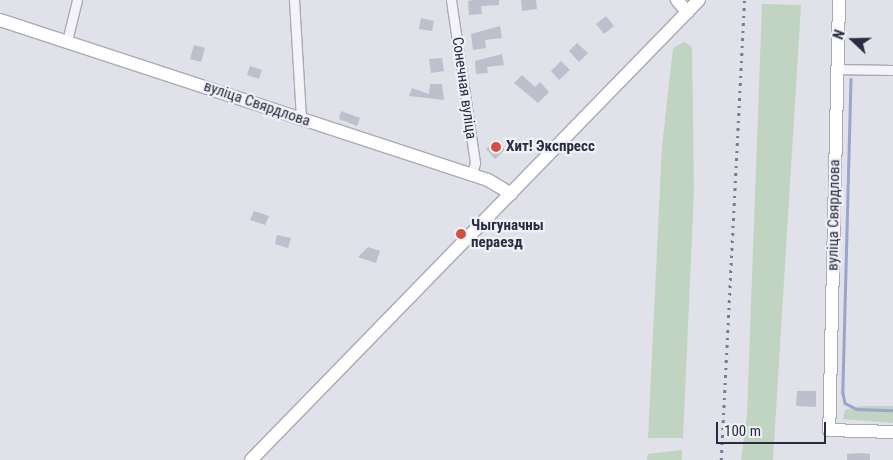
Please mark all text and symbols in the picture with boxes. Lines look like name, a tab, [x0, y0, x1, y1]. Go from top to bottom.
north arrow	[828, 15, 878, 65]
text: N	[830, 28, 848, 42]
street label: Сонечная вуліца	[448, 36, 480, 140]
street label: вуліца Свярдлова	[201, 77, 313, 131]
place label: Хит! Экспресс	[506, 138, 595, 156]
marker: Хит! Экспресс	[490, 141, 502, 153]
street label: вуліца Свярдлова	[824, 159, 844, 271]
place label: Чыгуначны пераезд	[471, 216, 544, 251]
marker: Чыгуначны пераезд	[455, 228, 467, 240]
scale bar	[718, 412, 828, 444]
text: 100 m	[724, 422, 761, 440]

